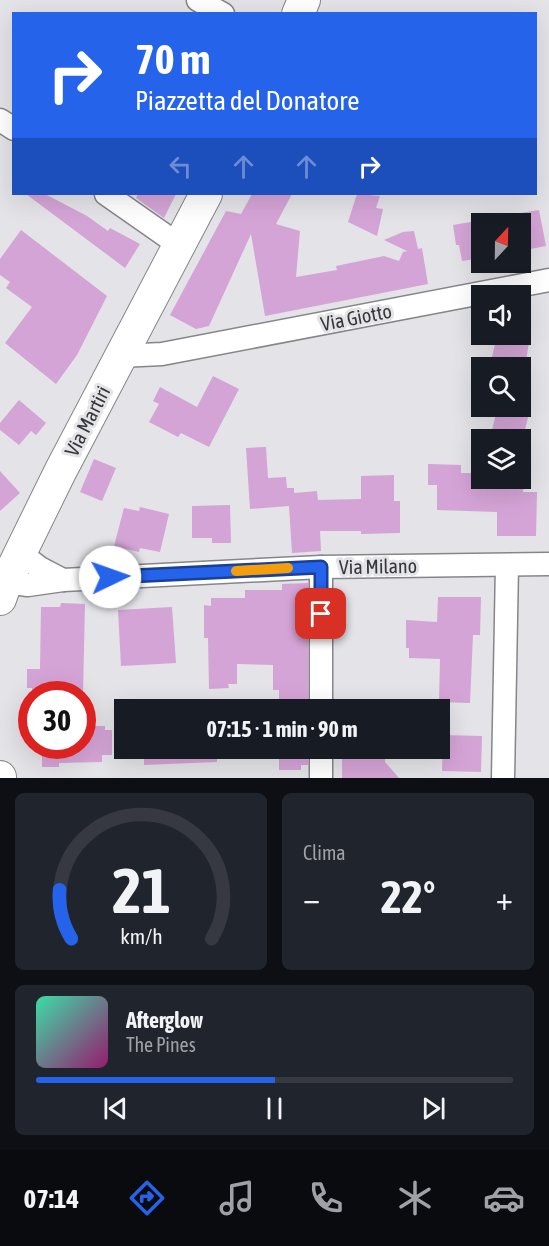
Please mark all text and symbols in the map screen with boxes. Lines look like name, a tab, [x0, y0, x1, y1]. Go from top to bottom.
text: 70 m	[135, 35, 210, 83]
icon: right	[36, 36, 114, 114]
text: Piazzetta del Donatore	[135, 85, 359, 116]
icon: left	[164, 150, 197, 183]
icon: ahead	[227, 150, 260, 183]
icon: ahead	[290, 150, 323, 183]
icon: right	[353, 150, 386, 183]
north arrow	[471, 213, 531, 273]
map controls	[471, 213, 531, 489]
button: sound	[471, 285, 531, 345]
street label: Via Giotto	[319, 299, 393, 335]
button: search	[471, 357, 531, 417]
street label: Via Martiri	[60, 382, 114, 460]
button: layers	[471, 429, 531, 489]
position arrow	[78, 545, 142, 609]
street label: Via Milano	[339, 554, 417, 578]
pin	[295, 588, 346, 639]
icon: arrive	[304, 597, 337, 630]
speed limit sign: 30	[18, 681, 96, 759]
text: 07:15 · 1 min · 90 m	[206, 716, 358, 742]
text: Clima	[303, 841, 346, 864]
text: 21	[112, 855, 170, 926]
text: 22°	[381, 871, 435, 923]
text: −	[303, 879, 320, 917]
text: +	[496, 879, 513, 917]
text: km/h	[120, 924, 162, 949]
text: Afterglow	[126, 1007, 203, 1033]
text: The Pines	[126, 1033, 196, 1056]
icon: previous	[99, 1092, 132, 1125]
icon: pause	[258, 1092, 291, 1125]
icon: next	[417, 1092, 450, 1125]
icon: directions	[126, 1177, 168, 1219]
icon: music	[216, 1177, 258, 1219]
icon: phone	[305, 1177, 347, 1219]
icon: climate	[394, 1177, 436, 1219]
icon: car	[483, 1177, 525, 1219]
text: 07:14	[24, 1183, 79, 1214]

